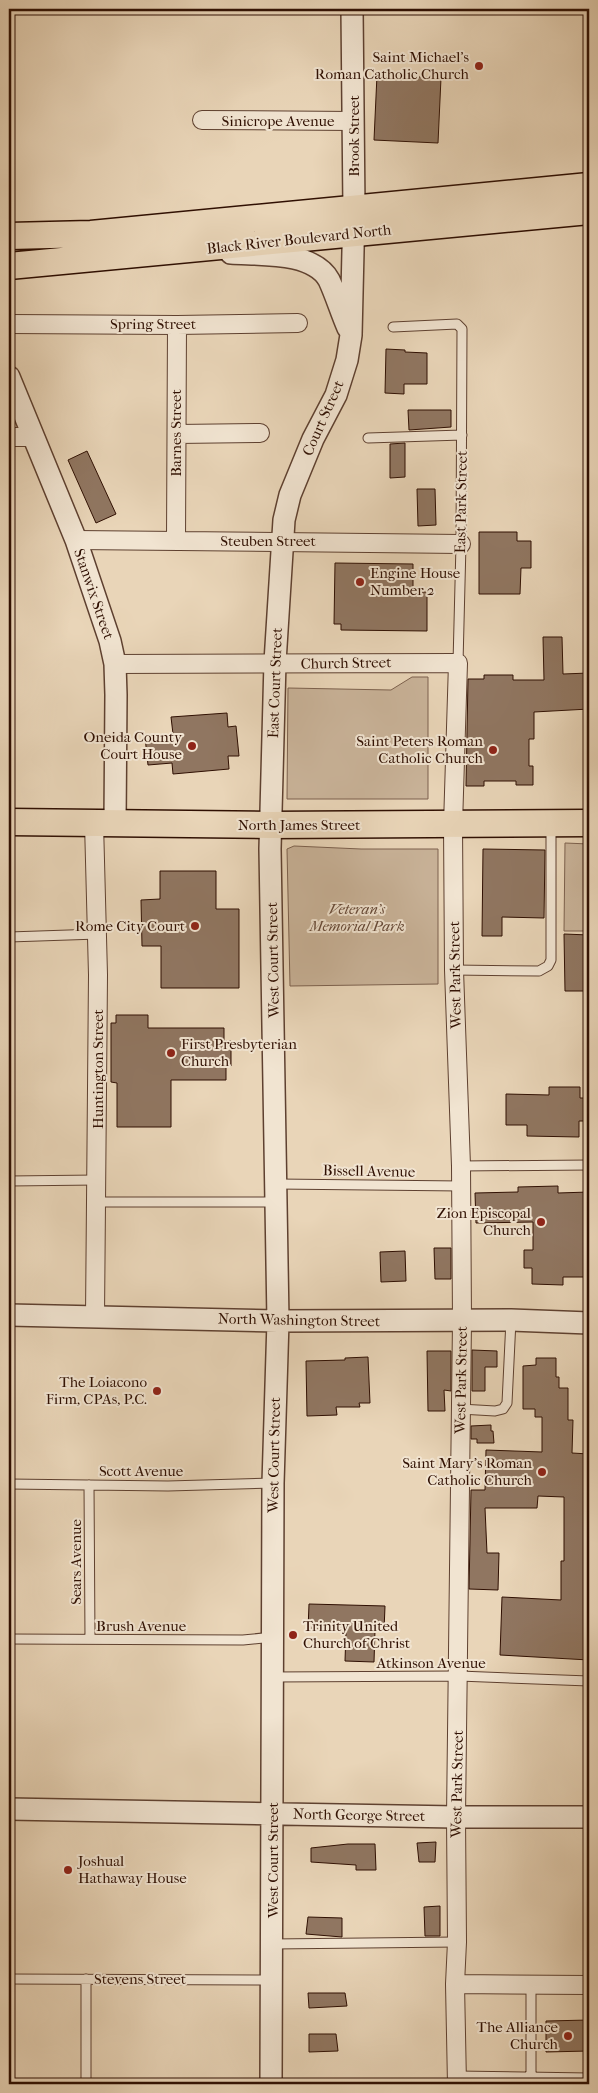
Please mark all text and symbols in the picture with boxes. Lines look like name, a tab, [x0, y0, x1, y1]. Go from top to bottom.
place label: Saint Michael's Roman Catholic Church	[315, 48, 470, 83]
marker: Saint Michael's Roman Catholic Church	[473, 60, 485, 72]
street label: Brook Street	[345, 95, 363, 177]
street label: Sinicrope Avenue	[222, 112, 335, 130]
street label: Black River Boulevard North	[206, 220, 393, 258]
street label: Spring Street	[110, 315, 197, 333]
street label: Court Street	[298, 377, 348, 459]
street label: Barnes Street	[167, 389, 185, 477]
street label: East Park Street	[451, 450, 471, 554]
street label: Steuben Street	[220, 532, 316, 550]
street label: Stanwix Street	[70, 546, 118, 642]
place label: Engine House Number 2	[370, 564, 461, 599]
marker: Engine House Number 2	[354, 576, 366, 588]
street label: East Court Street	[264, 627, 286, 739]
street label: Church Street	[300, 653, 392, 673]
place label: Oneida County Court House	[83, 728, 183, 763]
place label: Saint Peters Roman Catholic Church	[356, 732, 484, 767]
marker: Oneida County Court House	[186, 740, 198, 752]
marker: Saint Peters Roman Catholic Church	[487, 744, 499, 756]
street label: North James Street	[238, 816, 361, 834]
park label: Veteran's Memorial Park	[308, 900, 405, 935]
street label: West Court Street	[263, 901, 283, 1019]
place label: Rome City Court	[75, 917, 186, 935]
marker: Rome City Court	[189, 920, 201, 932]
street label: West Park Street	[445, 920, 465, 1030]
street label: Huntington Street	[89, 1008, 107, 1129]
place label: First Presbyterian Church	[181, 1035, 297, 1070]
marker: First Presbyterian Church	[165, 1047, 177, 1059]
street label: Bissell Avenue	[323, 1161, 416, 1181]
place label: Zion Episcopal Church	[436, 1204, 532, 1239]
marker: Zion Episcopal Church	[535, 1216, 547, 1228]
street label: North Washington Street	[218, 1310, 381, 1330]
street label: West Park Street	[451, 1325, 471, 1435]
place label: The Loiacono Firm, CPAs, P.C.	[46, 1373, 147, 1408]
marker: The Loiacono Firm, CPAs, P.C.	[151, 1385, 163, 1397]
street label: West Court Street	[264, 1396, 284, 1514]
place label: Saint Mary's Roman Catholic Church	[402, 1454, 533, 1489]
street label: Scott Avenue	[99, 1462, 184, 1480]
marker: Saint Mary's Roman Catholic Church	[536, 1466, 548, 1478]
street label: Sears Avenue	[67, 1519, 85, 1605]
street label: Brush Avenue	[96, 1617, 187, 1635]
place label: Trinity United Church of Christ	[303, 1617, 411, 1652]
marker: Trinity United Church of Christ	[287, 1629, 299, 1641]
street label: Atkinson Avenue	[375, 1654, 486, 1672]
street label: West Park Street	[447, 1729, 467, 1839]
street label: West Court Street	[264, 1801, 282, 1919]
street label: North George Street	[293, 1805, 426, 1825]
place label: Joshual Hathaway House	[77, 1852, 187, 1887]
marker: Joshual Hathaway House	[62, 1864, 74, 1876]
street label: Stevens Street	[94, 1970, 187, 1988]
place label: The Alliance Church	[477, 2018, 559, 2053]
marker: The Alliance Church	[562, 2030, 574, 2042]

